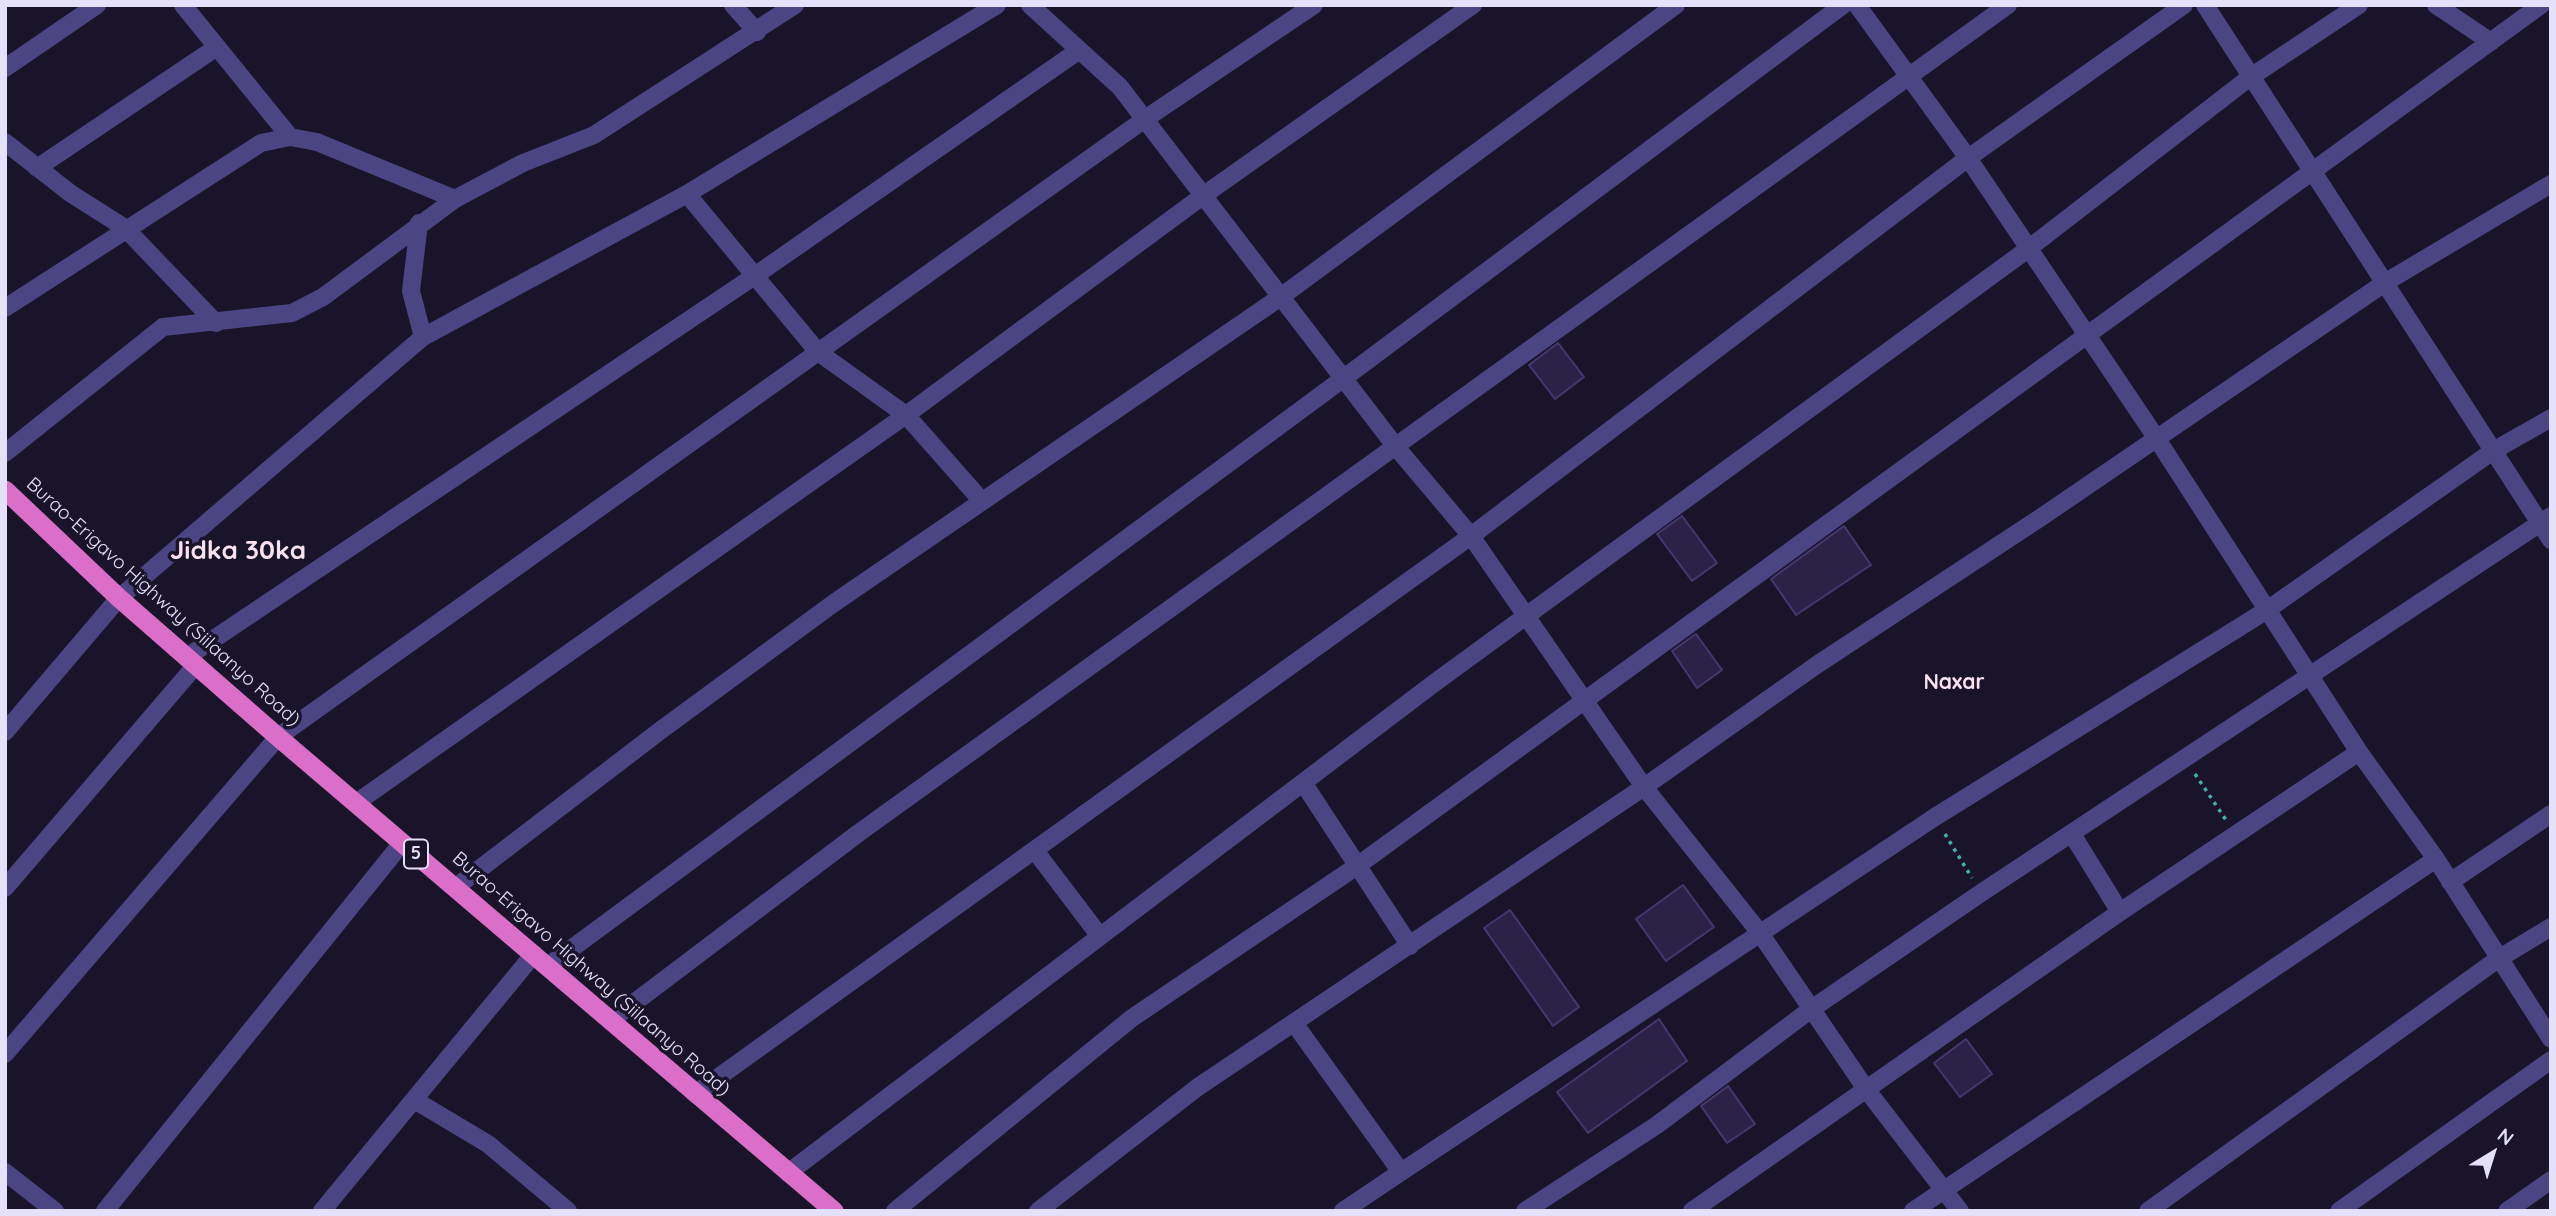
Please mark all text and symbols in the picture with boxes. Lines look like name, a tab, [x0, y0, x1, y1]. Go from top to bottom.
street label: Burao-Erigavo Highway (Siilaanyo Road)	[21, 473, 305, 731]
district label: Jidka 30ka	[170, 535, 306, 567]
district label: Naxar	[1923, 670, 1985, 696]
road number: 5	[404, 840, 428, 868]
street label: Burao-Erigavo Highway (Siilaanyo Road)	[447, 847, 735, 1101]
north arrow	[2458, 1118, 2528, 1188]
text: N	[2493, 1123, 2519, 1150]

